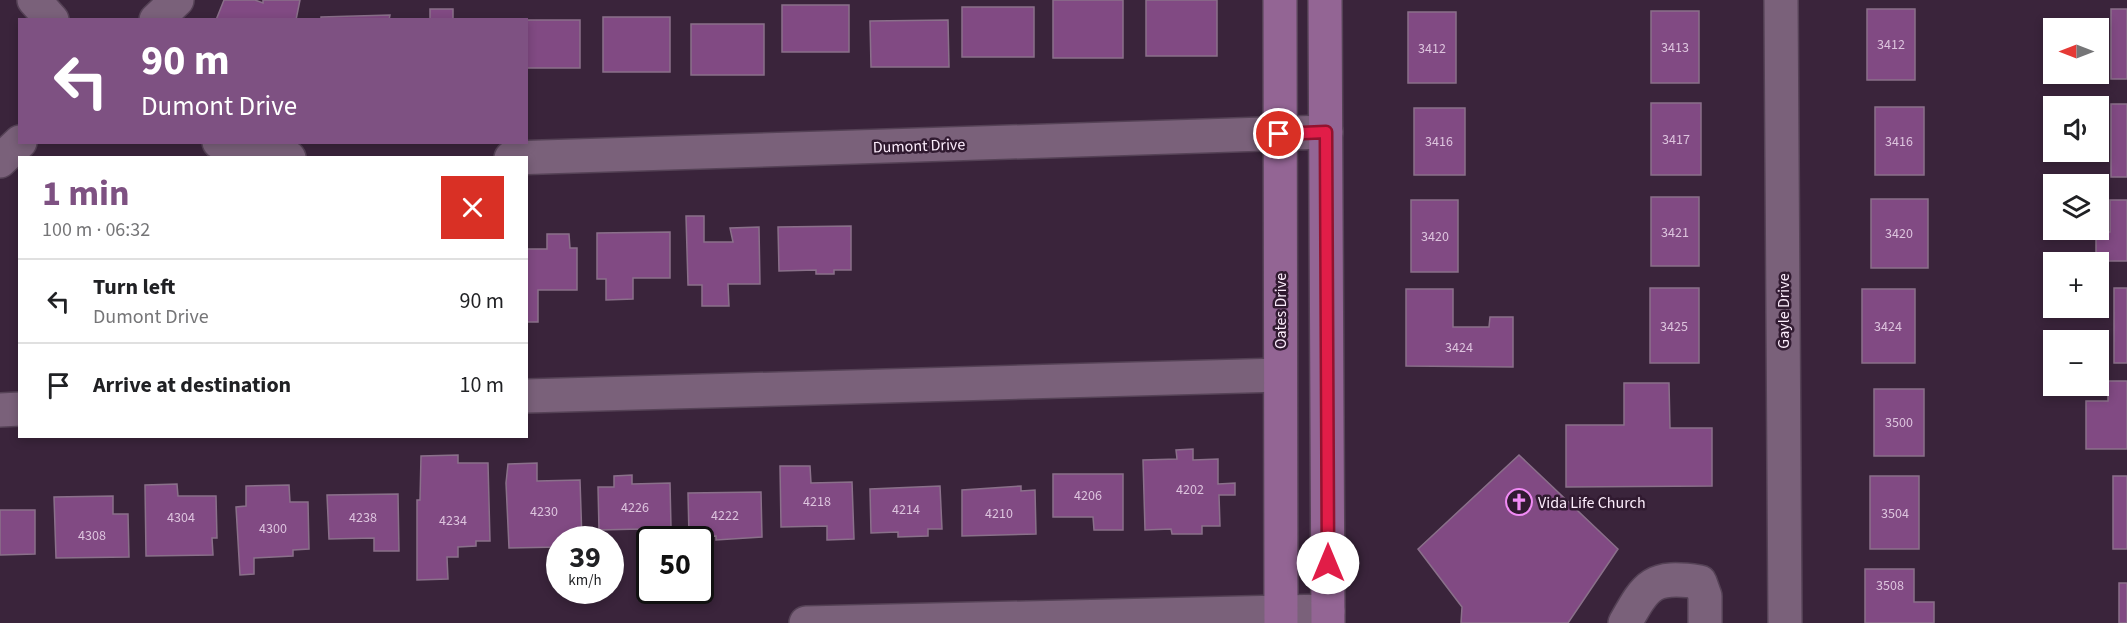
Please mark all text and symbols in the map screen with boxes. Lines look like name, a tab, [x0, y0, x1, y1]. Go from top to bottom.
north arrow	[2043, 18, 2109, 84]
map controls	[2043, 18, 2109, 396]
text: 90 m	[141, 31, 230, 91]
house number: 3412	[1877, 35, 1905, 55]
house number: 3413	[1661, 38, 1689, 58]
house number: 3412	[1418, 39, 1446, 59]
icon: left	[42, 42, 120, 120]
text: Dumont Drive	[141, 87, 297, 126]
button: sound	[2043, 96, 2109, 162]
pin	[1253, 108, 1304, 159]
icon: arrive	[1262, 117, 1295, 150]
house number: 3417	[1662, 130, 1690, 150]
house number: 3416	[1425, 132, 1453, 152]
house number: 3416	[1885, 132, 1913, 152]
street label: Dumont Drive	[872, 133, 966, 159]
text: 1 min	[42, 168, 130, 219]
button: layers	[2043, 174, 2109, 240]
button: close	[441, 176, 504, 239]
text: 100 m · 06:32	[42, 216, 150, 244]
house number: 3421	[1661, 223, 1689, 243]
house number: 3420	[1885, 224, 1913, 244]
house number: 3420	[1421, 227, 1449, 247]
button: +	[2043, 252, 2109, 318]
text: Turn left	[93, 271, 175, 303]
street label: Oates Drive	[1270, 273, 1292, 349]
street label: Gayle Drive	[1773, 273, 1795, 349]
icon: left	[42, 285, 75, 318]
text: 90 m	[459, 285, 504, 317]
text: Dumont Drive	[93, 303, 209, 331]
house number: 3425	[1660, 317, 1688, 337]
house number: 3424	[1874, 317, 1902, 337]
button: −	[2043, 330, 2109, 396]
house number: 3424	[1445, 338, 1473, 358]
icon: arrive	[42, 369, 75, 402]
text: Arrive at destination	[93, 369, 291, 401]
text: 10 m	[459, 369, 504, 401]
house number: 3500	[1885, 413, 1913, 433]
house number: 4202	[1176, 480, 1204, 500]
house number: 4206	[1074, 486, 1102, 506]
church icon: Vida Life Church	[1504, 487, 1534, 517]
house number: 4218	[803, 492, 831, 512]
place label: Vida Life Church	[1538, 492, 1646, 514]
house number: 4226	[621, 498, 649, 518]
house number: 4214	[892, 500, 920, 520]
house number: 4230	[530, 502, 558, 522]
house number: 4210	[985, 504, 1013, 524]
house number: 3504	[1881, 504, 1909, 524]
house number: 4222	[711, 506, 739, 526]
house number: 4304	[167, 508, 195, 528]
house number: 4238	[349, 508, 377, 528]
house number: 4234	[439, 511, 467, 531]
house number: 4300	[259, 519, 287, 539]
house number: 4308	[78, 526, 106, 546]
speed limit sign: 50	[636, 526, 714, 604]
position arrow	[1296, 531, 1360, 595]
text: 39	[569, 536, 601, 579]
text: km/h	[568, 570, 602, 591]
house number: 3508	[1876, 576, 1904, 596]

